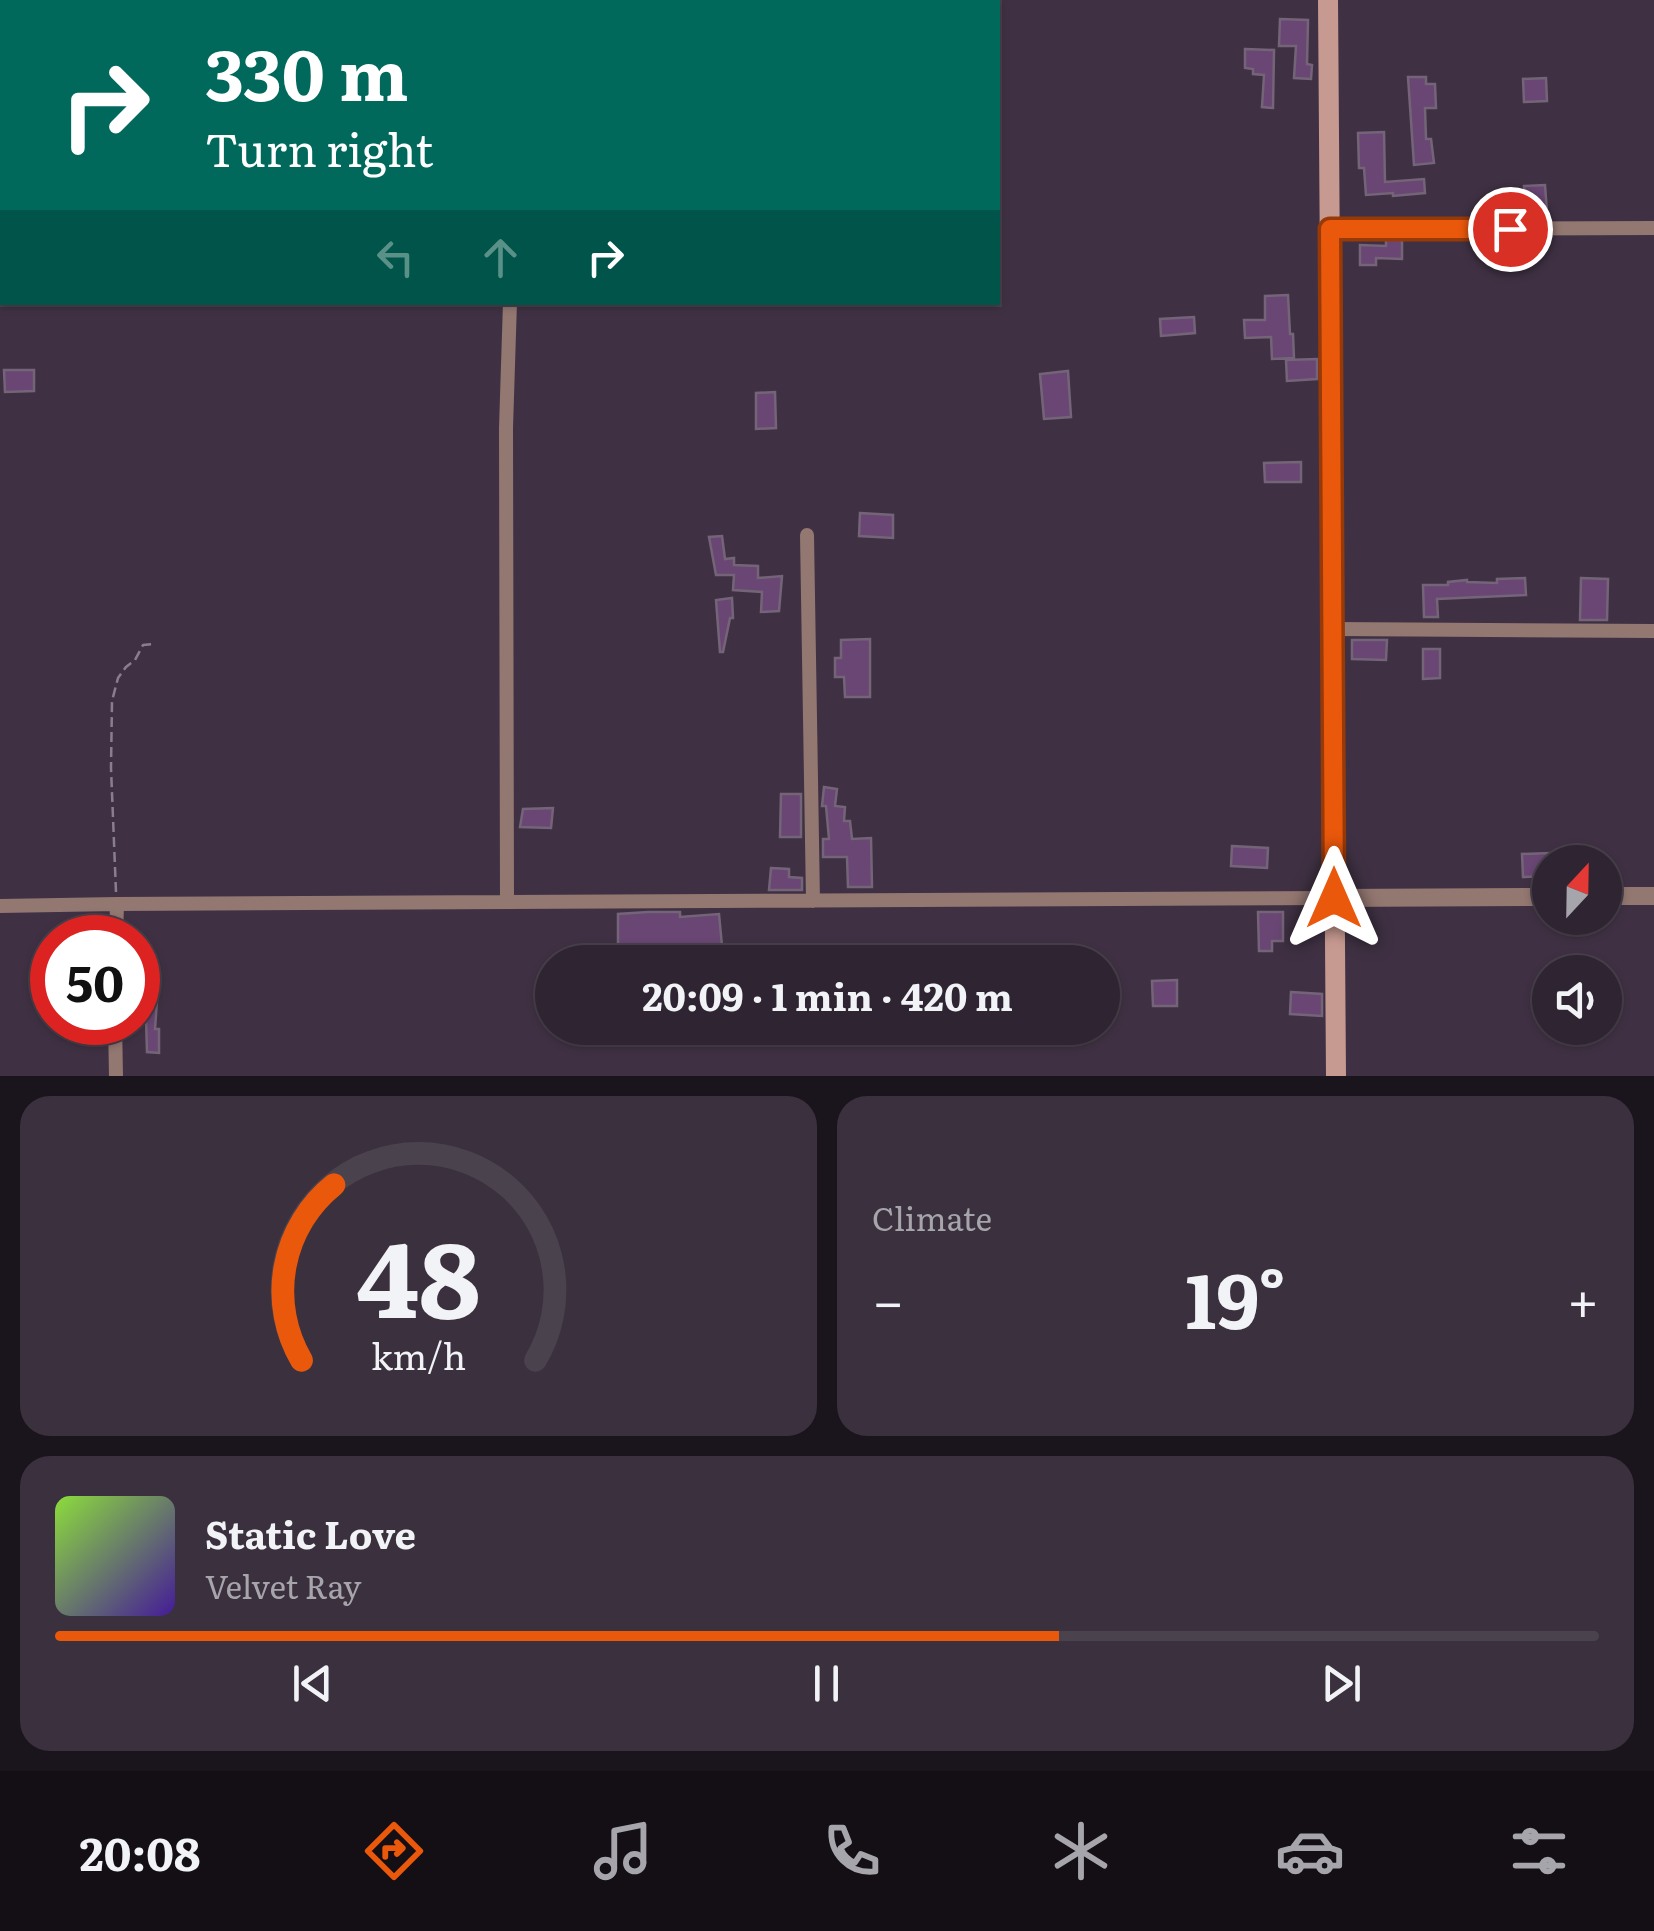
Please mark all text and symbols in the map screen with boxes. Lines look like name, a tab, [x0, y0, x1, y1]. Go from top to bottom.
text: 330 m	[205, 19, 409, 123]
icon: right	[40, 40, 170, 170]
text: Turn right	[205, 114, 433, 181]
pin	[1468, 187, 1553, 272]
icon: arrive	[1483, 202, 1538, 257]
icon: left	[368, 230, 423, 285]
icon: ahead	[473, 230, 528, 285]
icon: right	[578, 230, 633, 285]
north arrow	[1532, 845, 1622, 935]
map controls	[1532, 845, 1622, 1045]
position arrow	[1282, 846, 1386, 950]
speed limit sign: 50	[30, 915, 160, 1045]
button: sound	[1532, 955, 1622, 1045]
text: 20:09 · 1 min · 420 m	[642, 966, 1013, 1023]
text: Climate	[872, 1193, 992, 1241]
text: 48	[357, 1196, 480, 1350]
text: 19°	[1185, 1241, 1286, 1352]
text: −	[872, 1257, 904, 1339]
text: +	[1567, 1257, 1599, 1339]
text: km/h	[371, 1328, 466, 1381]
text: Static Love	[205, 1504, 416, 1561]
text: Velvet Ray	[205, 1561, 361, 1609]
icon: previous	[285, 1656, 340, 1711]
icon: pause	[799, 1656, 854, 1711]
icon: next	[1314, 1656, 1369, 1711]
icon: directions	[359, 1816, 429, 1886]
icon: music	[588, 1816, 658, 1886]
icon: phone	[817, 1816, 887, 1886]
icon: climate	[1046, 1816, 1116, 1886]
icon: car	[1275, 1816, 1345, 1886]
icon: filters	[1504, 1816, 1574, 1886]
text: 20:08	[80, 1818, 200, 1885]

